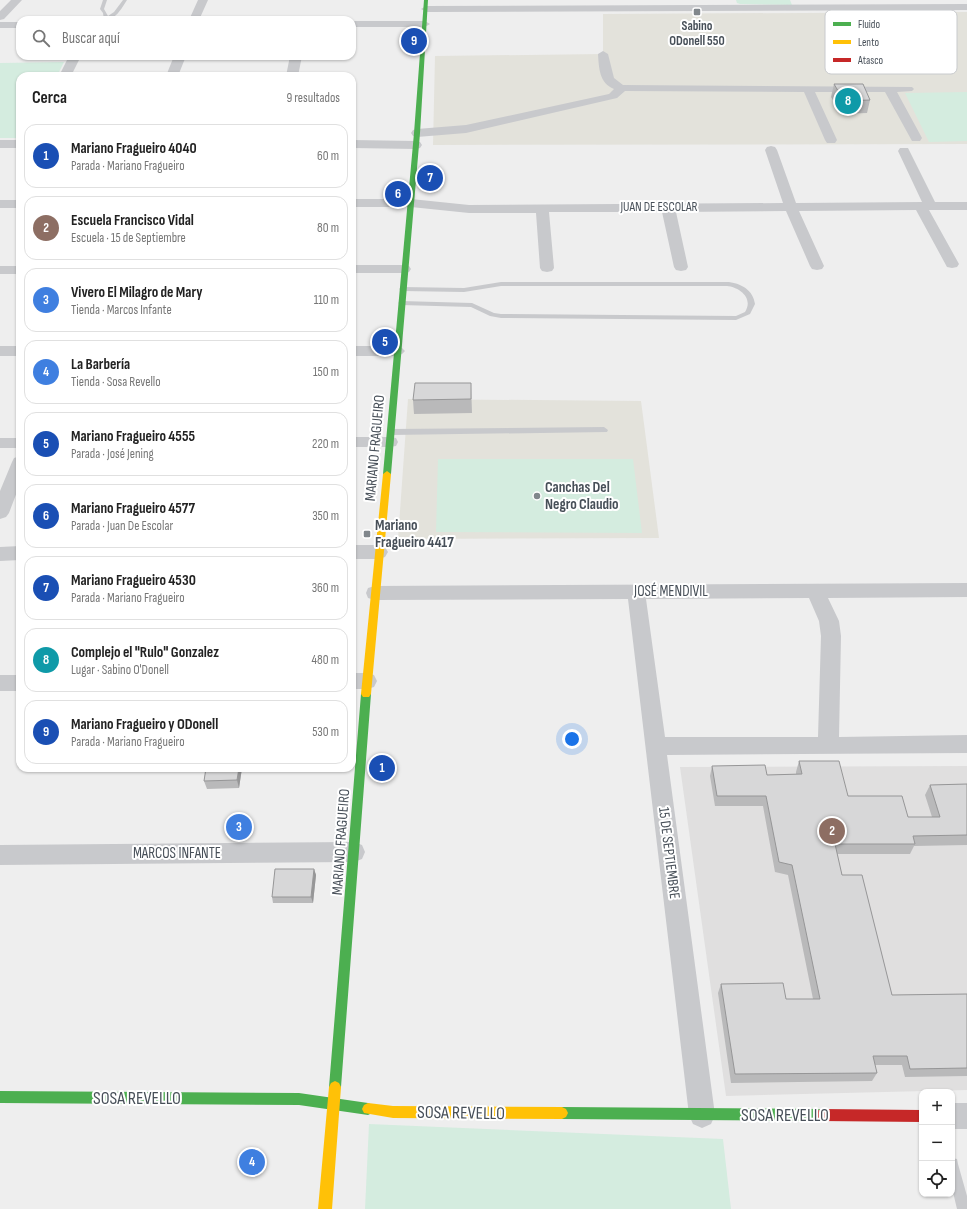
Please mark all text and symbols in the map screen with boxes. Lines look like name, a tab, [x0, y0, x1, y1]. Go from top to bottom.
marker: Sabino ODonell 550	[692, 7, 702, 17]
legend	[825, 10, 957, 74]
search box	[16, 16, 356, 60]
place label: Sabino ODonell 550	[669, 18, 725, 49]
text: Fluido	[858, 18, 880, 31]
pin: 9	[401, 26, 427, 56]
icon: search	[30, 27, 52, 49]
text: Buscar aquí	[62, 29, 120, 48]
text: Lento	[858, 36, 879, 49]
text: Atasco	[857, 54, 884, 67]
pin: 8	[835, 86, 861, 116]
text: Cerca	[32, 88, 67, 108]
text: 9 resultados	[287, 90, 340, 106]
text: Mariano Fragueiro 4040	[71, 139, 197, 158]
text: 1	[43, 148, 49, 164]
text: 60 m	[317, 148, 339, 164]
text: Parada · Mariano Fragueiro	[71, 158, 185, 174]
pin: 7	[417, 163, 443, 193]
pin: 6	[385, 179, 411, 209]
street label: JUAN DE ESCOLAR	[619, 199, 698, 215]
text: Escuela Francisco Vidal	[71, 211, 194, 230]
text: 2	[43, 220, 49, 236]
text: 80 m	[317, 220, 339, 236]
text: Escuela · 15 de Septiembre	[71, 230, 186, 246]
text: Vivero El Milagro de Mary	[71, 283, 203, 302]
text: 3	[43, 292, 49, 308]
text: 110 m	[314, 292, 339, 308]
text: Tienda · Marcos Infante	[71, 302, 172, 318]
pin: 5	[372, 327, 398, 357]
text: La Barbería	[71, 355, 130, 374]
text: 4	[43, 364, 49, 380]
text: 150 m	[313, 364, 339, 380]
text: Tienda · Sosa Revello	[71, 374, 161, 390]
street label: MARIANO FRAGUEIRO	[361, 394, 389, 502]
text: Mariano Fragueiro 4555	[71, 427, 195, 446]
text: 5	[43, 436, 49, 452]
text: 220 m	[312, 436, 339, 452]
text: Parada · José Jening	[71, 446, 154, 462]
place label: Canchas Del Negro Claudio	[545, 478, 619, 514]
marker: Canchas Del Negro Claudio	[532, 491, 542, 501]
text: Mariano Fragueiro 4577	[71, 499, 195, 518]
text: 6	[43, 508, 49, 524]
text: 350 m	[312, 508, 339, 524]
place label: Mariano Fragueiro 4417	[375, 516, 454, 552]
text: Parada · Juan De Escolar	[71, 518, 173, 534]
marker: Mariano Fragueiro 4417	[362, 529, 372, 539]
text: Mariano Fragueiro 4530	[71, 571, 196, 590]
text: 7	[43, 580, 49, 596]
text: 360 m	[312, 580, 339, 596]
street label: JOSÉ MENDIVIL	[633, 582, 708, 601]
text: Parada · Mariano Fragueiro	[71, 590, 185, 606]
text: Complejo el "Rulo" Gonzalez	[71, 643, 219, 662]
text: 8	[43, 652, 49, 668]
text: 480 m	[312, 652, 339, 668]
text: Lugar · Sabino O'Donell	[71, 662, 169, 678]
text: Mariano Fragueiro y ODonell	[71, 715, 218, 734]
text: 9	[43, 724, 49, 740]
text: 530 m	[312, 724, 339, 740]
your location	[562, 729, 582, 749]
text: Parada · Mariano Fragueiro	[71, 734, 185, 750]
pin: 1	[369, 753, 395, 783]
street label: MARIANO FRAGUEIRO	[328, 788, 354, 896]
street label: 15 DE SEPTIEMBRE	[654, 806, 684, 900]
pin: 3	[226, 812, 252, 842]
pin: 2	[819, 816, 845, 846]
street label: MARCOS INFANTE	[133, 844, 221, 863]
street label: SOSA REVELLO	[93, 1088, 181, 1109]
map controls	[919, 1089, 955, 1197]
button: +	[919, 1089, 955, 1125]
street label: SOSA REVELLO	[417, 1102, 505, 1124]
street label: SOSA REVELLO	[741, 1105, 829, 1126]
button: −	[919, 1125, 955, 1161]
pin: 4	[239, 1147, 265, 1177]
button: locate	[919, 1161, 955, 1197]

